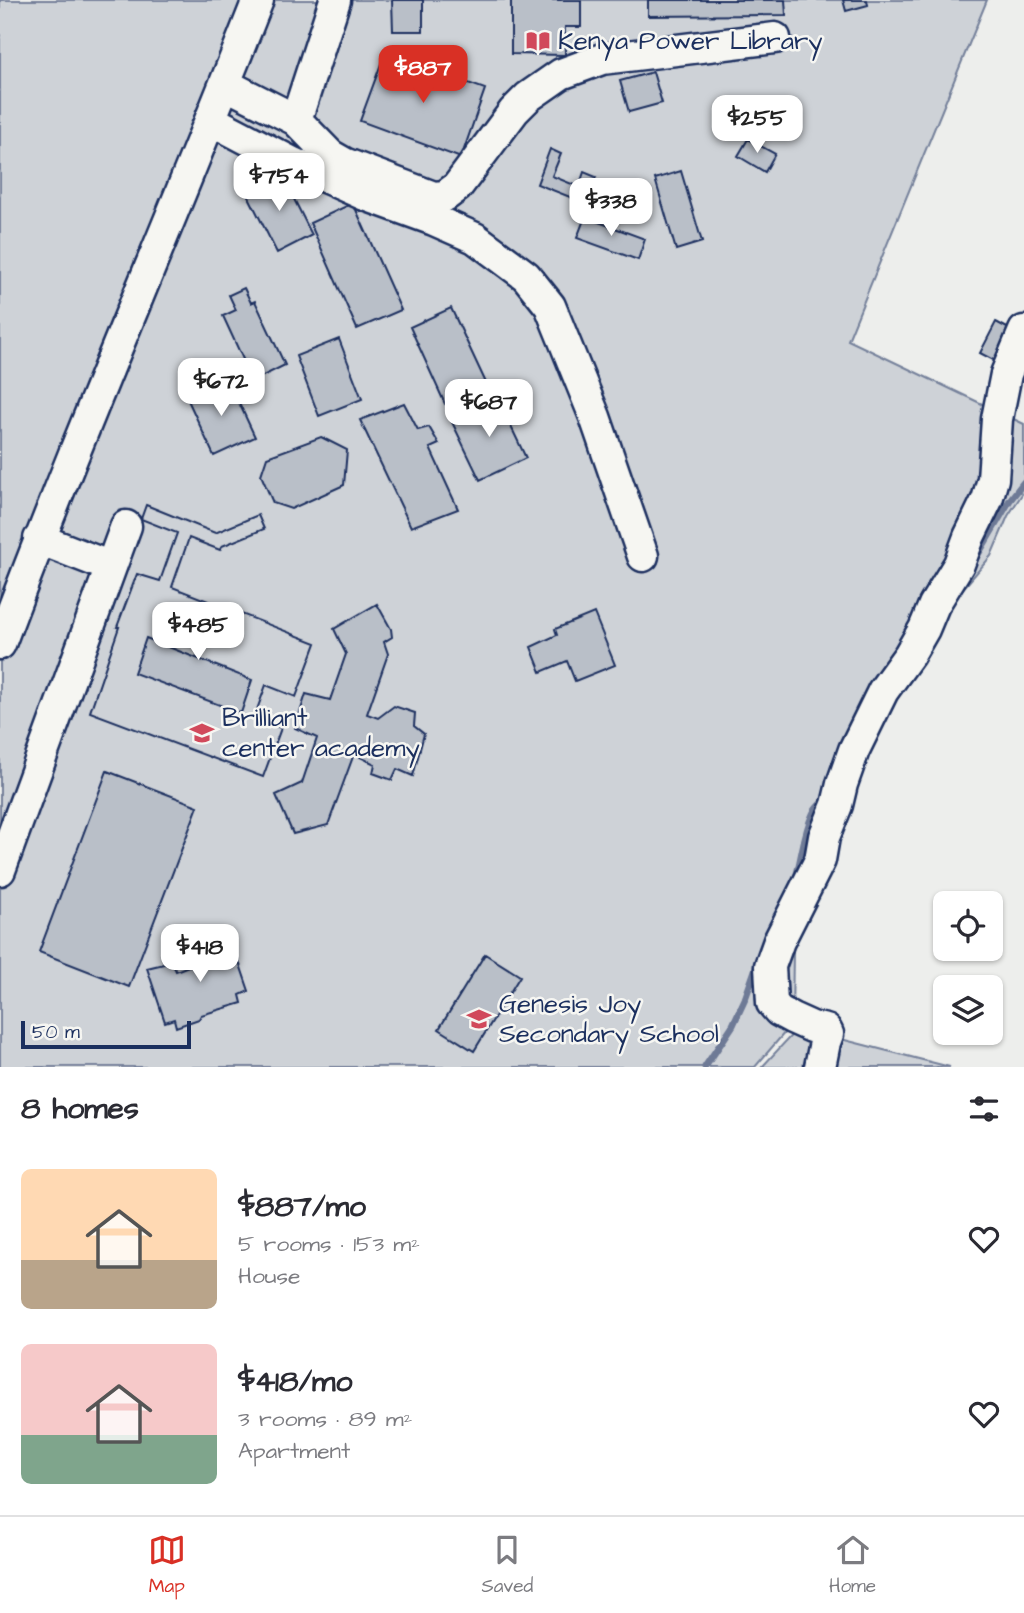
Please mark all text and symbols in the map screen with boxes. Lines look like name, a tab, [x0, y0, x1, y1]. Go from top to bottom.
place label: Kenya Power Library	[558, 23, 823, 61]
library icon: Kenya Power Library	[524, 27, 552, 55]
pin: $887	[382, 46, 464, 105]
text: $887	[395, 52, 451, 84]
pin: $255	[716, 96, 798, 155]
text: $255	[728, 102, 786, 134]
pin: $754	[238, 154, 320, 213]
text: $754	[250, 160, 308, 192]
pin: $338	[570, 178, 652, 238]
text: $338	[585, 185, 637, 217]
pin: $672	[180, 358, 262, 418]
text: $672	[194, 365, 248, 397]
pin: $687	[448, 380, 530, 439]
text: $687	[461, 386, 517, 418]
pin: $485	[157, 602, 239, 662]
text: $485	[168, 609, 228, 641]
place label: Brilliant center academy	[222, 700, 420, 768]
school or university icon: Brilliant center academy	[188, 719, 216, 747]
map controls	[933, 891, 1003, 1045]
button: locate	[933, 891, 1003, 961]
pin: $418	[159, 925, 241, 984]
text: $418	[177, 931, 223, 963]
button: layers	[933, 975, 1003, 1045]
place label: Genesis Joy Secondary School	[499, 986, 719, 1054]
school or university icon: Genesis Joy Secondary School	[465, 1005, 493, 1033]
scale bar	[21, 1018, 191, 1050]
text: 50 m	[32, 1019, 80, 1046]
text: 8 homes	[21, 1088, 139, 1130]
icon: filters	[965, 1090, 1003, 1128]
text: $887/mo	[238, 1186, 366, 1228]
icon: home	[77, 1197, 161, 1281]
icon: heart	[965, 1220, 1003, 1258]
text: 5 rooms · 153 m²	[238, 1228, 420, 1260]
text: House	[238, 1260, 301, 1292]
text: $418/mo	[238, 1361, 352, 1403]
icon: home	[77, 1372, 161, 1456]
icon: heart	[965, 1395, 1003, 1433]
text: 3 rooms · 89 m²	[238, 1403, 412, 1435]
text: Apartment	[238, 1435, 350, 1467]
tab: Map	[148, 1531, 186, 1600]
tab: Saved	[481, 1531, 533, 1600]
tab: Home	[829, 1531, 876, 1600]

